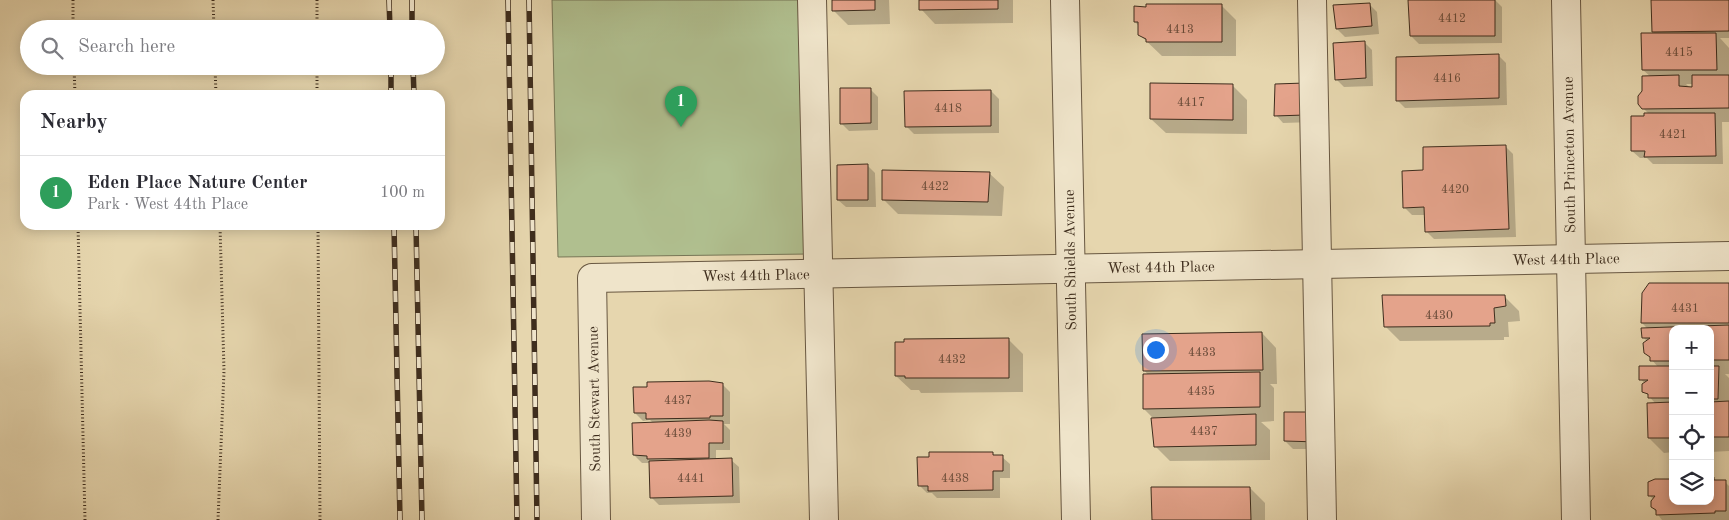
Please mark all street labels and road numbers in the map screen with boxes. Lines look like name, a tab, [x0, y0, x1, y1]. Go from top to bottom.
street label: South Princeton Avenue	[1562, 76, 1579, 234]
street label: South Shields Avenue	[1063, 189, 1080, 331]
street label: West 44th Place	[1512, 252, 1620, 269]
street label: West 44th Place	[1107, 260, 1215, 277]
street label: West 44th Place	[702, 268, 810, 285]
street label: South Stewart Avenue	[587, 326, 604, 472]

